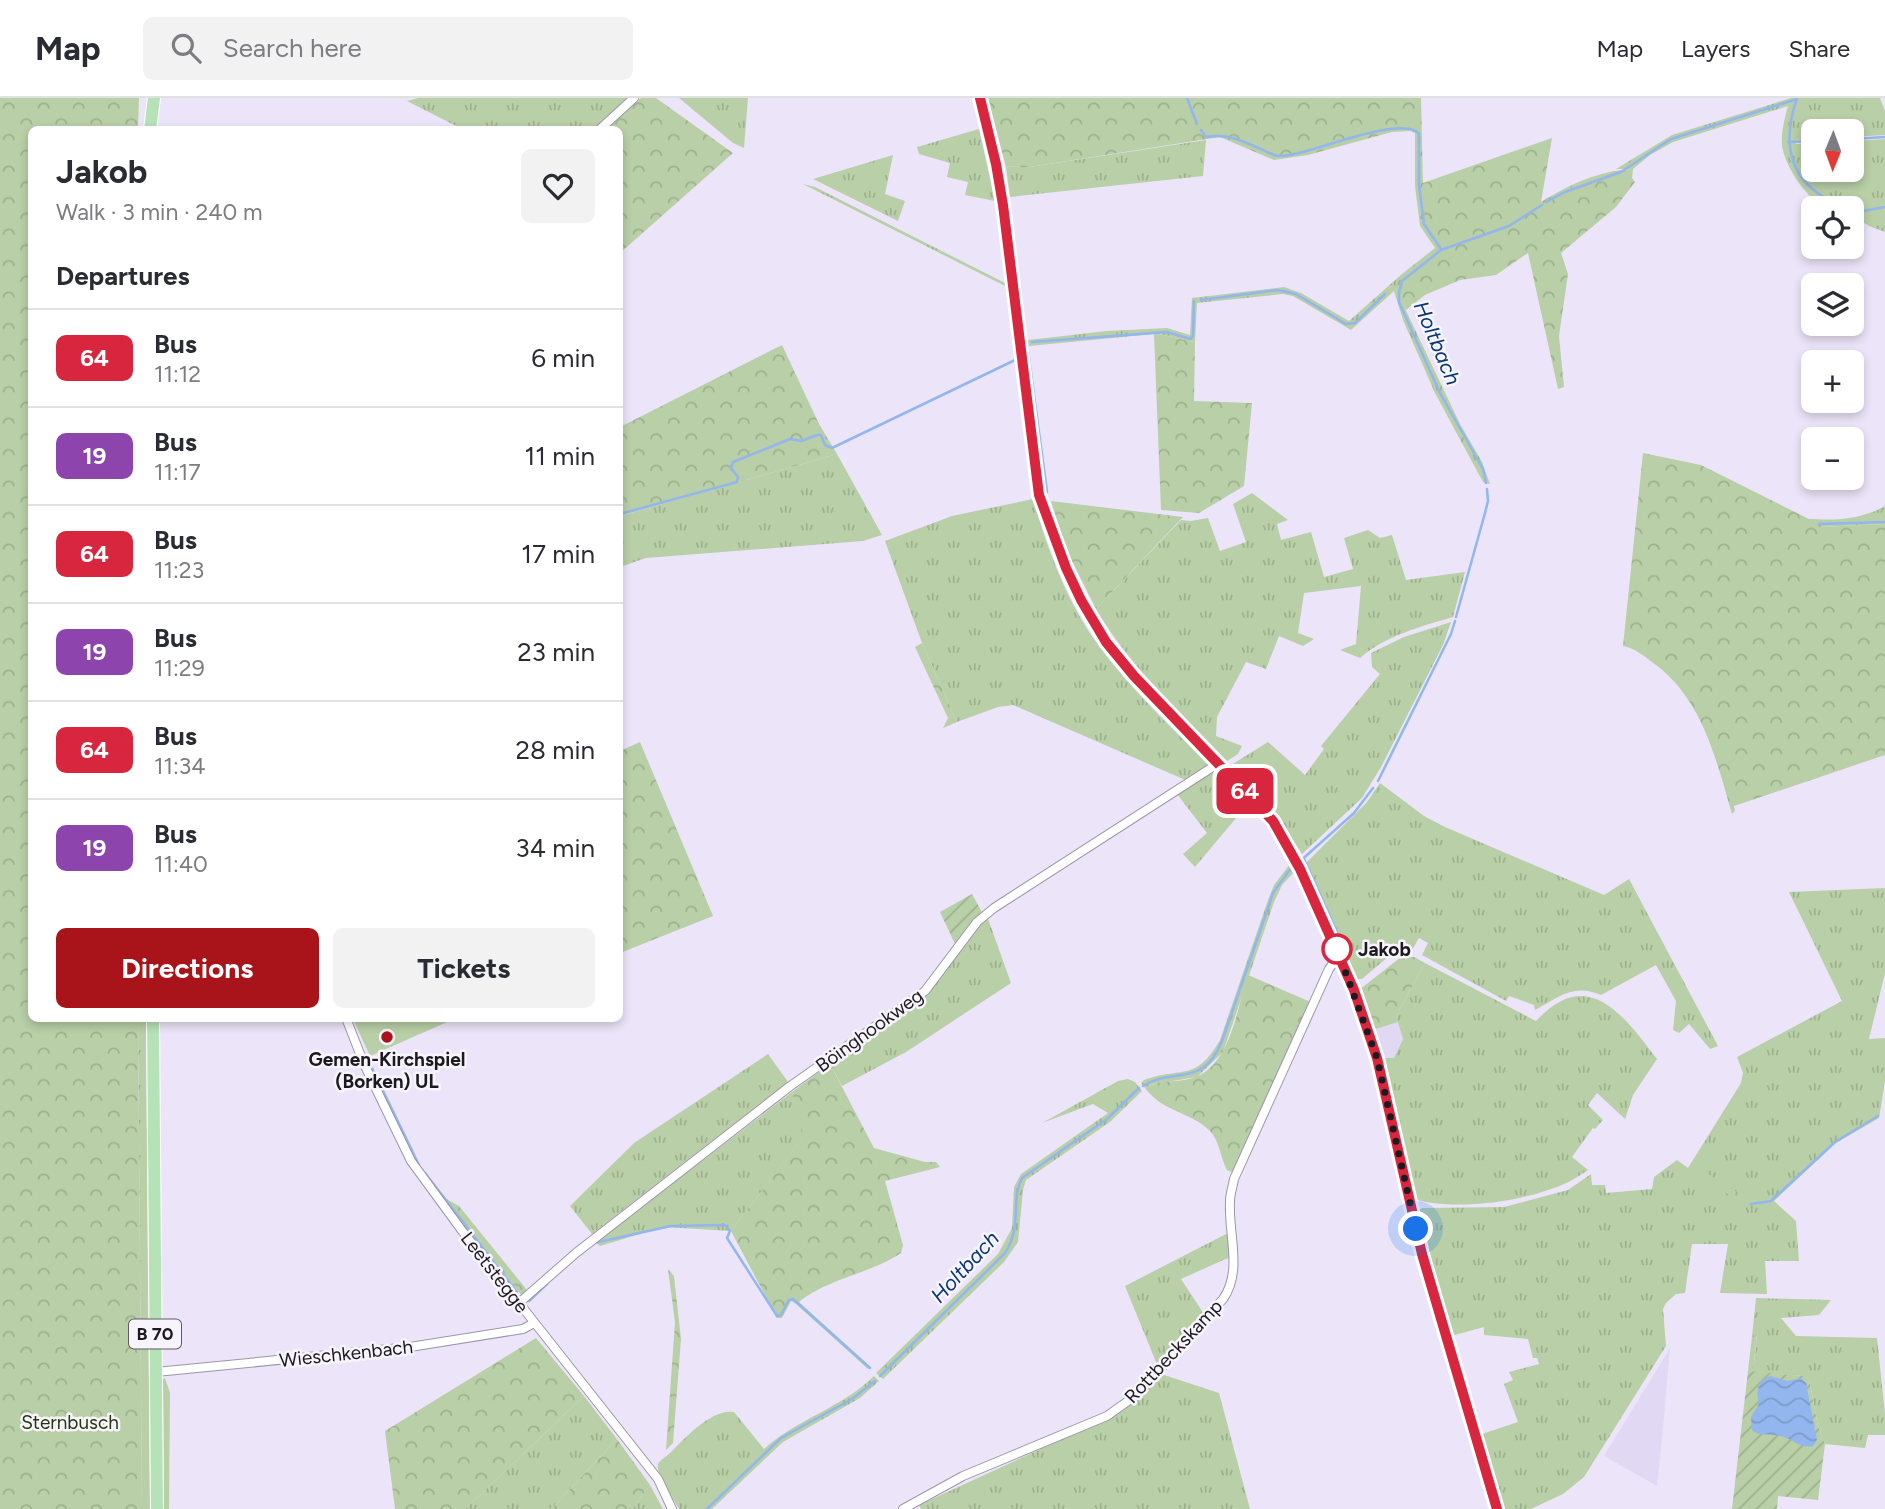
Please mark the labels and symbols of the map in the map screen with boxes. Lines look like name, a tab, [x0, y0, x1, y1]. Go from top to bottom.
north arrow	[1801, 119, 1864, 182]
water label: Holtbach	[1409, 297, 1466, 389]
line badge: 64	[1214, 768, 1276, 814]
marker: Jakob	[1322, 934, 1352, 964]
place label: Jakob	[1358, 938, 1411, 961]
street label: Böinghookweg	[811, 984, 927, 1077]
marker: Gemen-Kirchspiel (Borken) UL	[379, 1029, 395, 1045]
place label: Gemen-Kirchspiel (Borken) UL	[309, 1048, 465, 1093]
your location	[1398, 1211, 1433, 1246]
water label: Holtbach	[925, 1226, 1004, 1308]
street label: Leetstegge	[456, 1227, 533, 1318]
street label: Rottbeckskamp	[1120, 1295, 1227, 1408]
road number: B 70	[129, 1320, 181, 1349]
street label: Wieschkenbach	[278, 1335, 414, 1372]
park label: Sternbusch	[21, 1411, 119, 1434]

